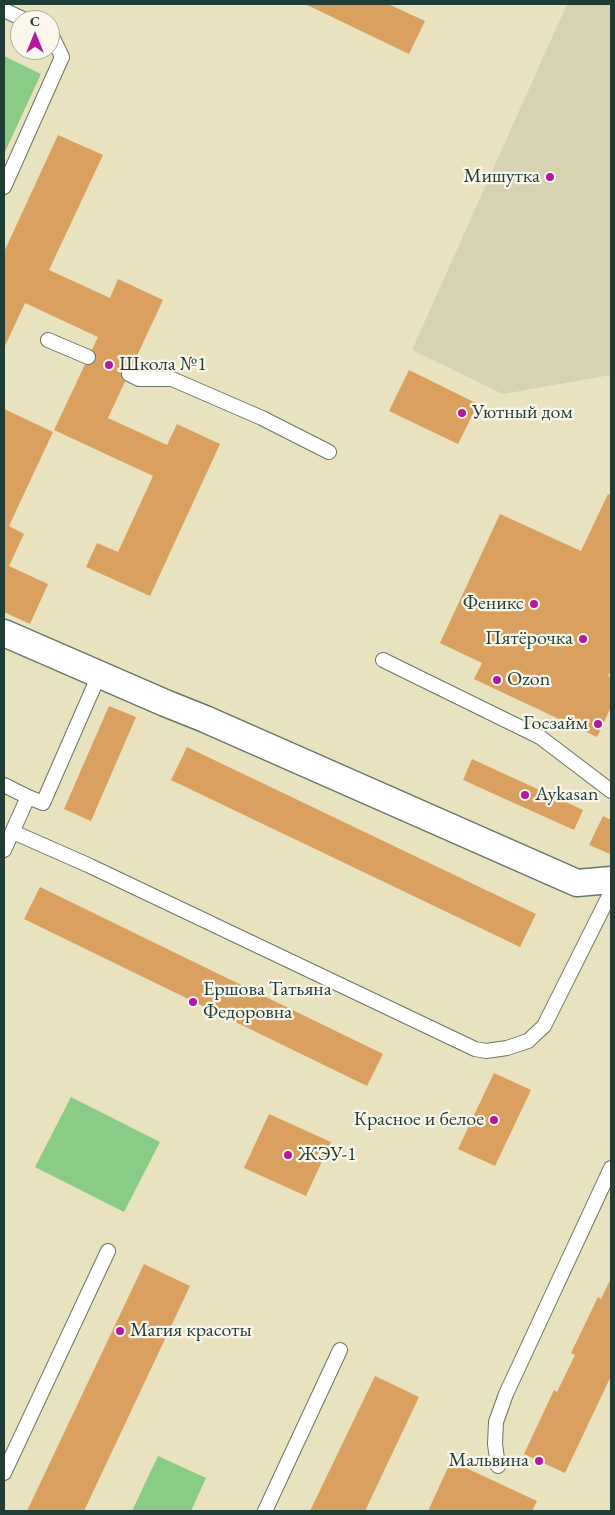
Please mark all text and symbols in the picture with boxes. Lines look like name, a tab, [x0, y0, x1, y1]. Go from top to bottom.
north arrow	[10, 10, 60, 60]
text: С	[30, 12, 40, 30]
place label: Мишутка	[463, 165, 540, 189]
marker: Мишутка	[544, 171, 556, 183]
place label: Школа №1	[119, 353, 207, 377]
marker: Школа №1	[103, 359, 115, 371]
place label: Уютный дом	[472, 401, 573, 425]
marker: Уютный дом	[456, 407, 468, 419]
place label: Феникс	[463, 592, 524, 616]
marker: Феникс	[528, 598, 540, 610]
place label: Пятёрочка	[485, 627, 573, 651]
marker: Пятёрочка	[577, 633, 589, 645]
place label: Ozon	[507, 668, 550, 692]
marker: Ozon	[491, 674, 503, 686]
place label: Госзайм	[523, 712, 588, 736]
marker: Госзайм	[592, 718, 604, 730]
place label: Aykasan	[535, 783, 599, 807]
marker: Aykasan	[519, 789, 531, 801]
place label: Ершова Татьяна Федоровна	[203, 978, 332, 1025]
marker: Ершова Татьяна Федоровна	[187, 996, 199, 1008]
place label: Красное и белое	[354, 1108, 484, 1132]
marker: Красное и белое	[488, 1114, 500, 1126]
place label: ЖЭУ-1	[298, 1143, 357, 1167]
marker: ЖЭУ-1	[282, 1149, 294, 1161]
place label: Магия красоты	[130, 1319, 252, 1343]
marker: Магия красоты	[114, 1325, 126, 1337]
place label: Мальвина	[449, 1449, 529, 1473]
marker: Мальвина	[533, 1455, 545, 1467]

